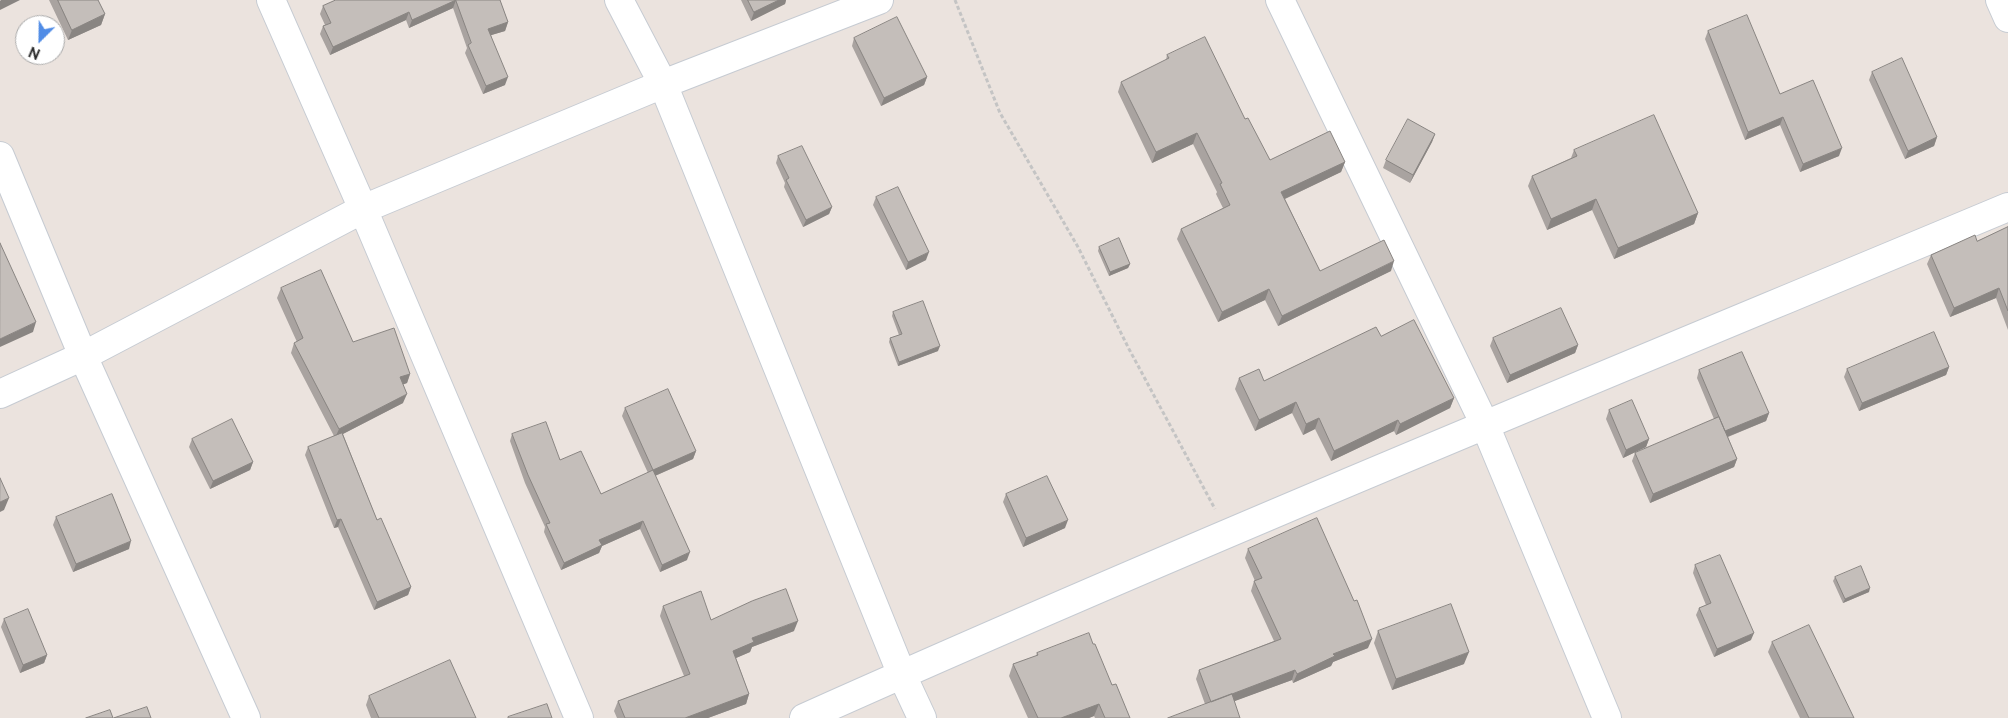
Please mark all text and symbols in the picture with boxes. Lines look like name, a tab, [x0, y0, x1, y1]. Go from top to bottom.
north arrow	[15, 15, 65, 65]
text: N	[26, 43, 43, 62]

